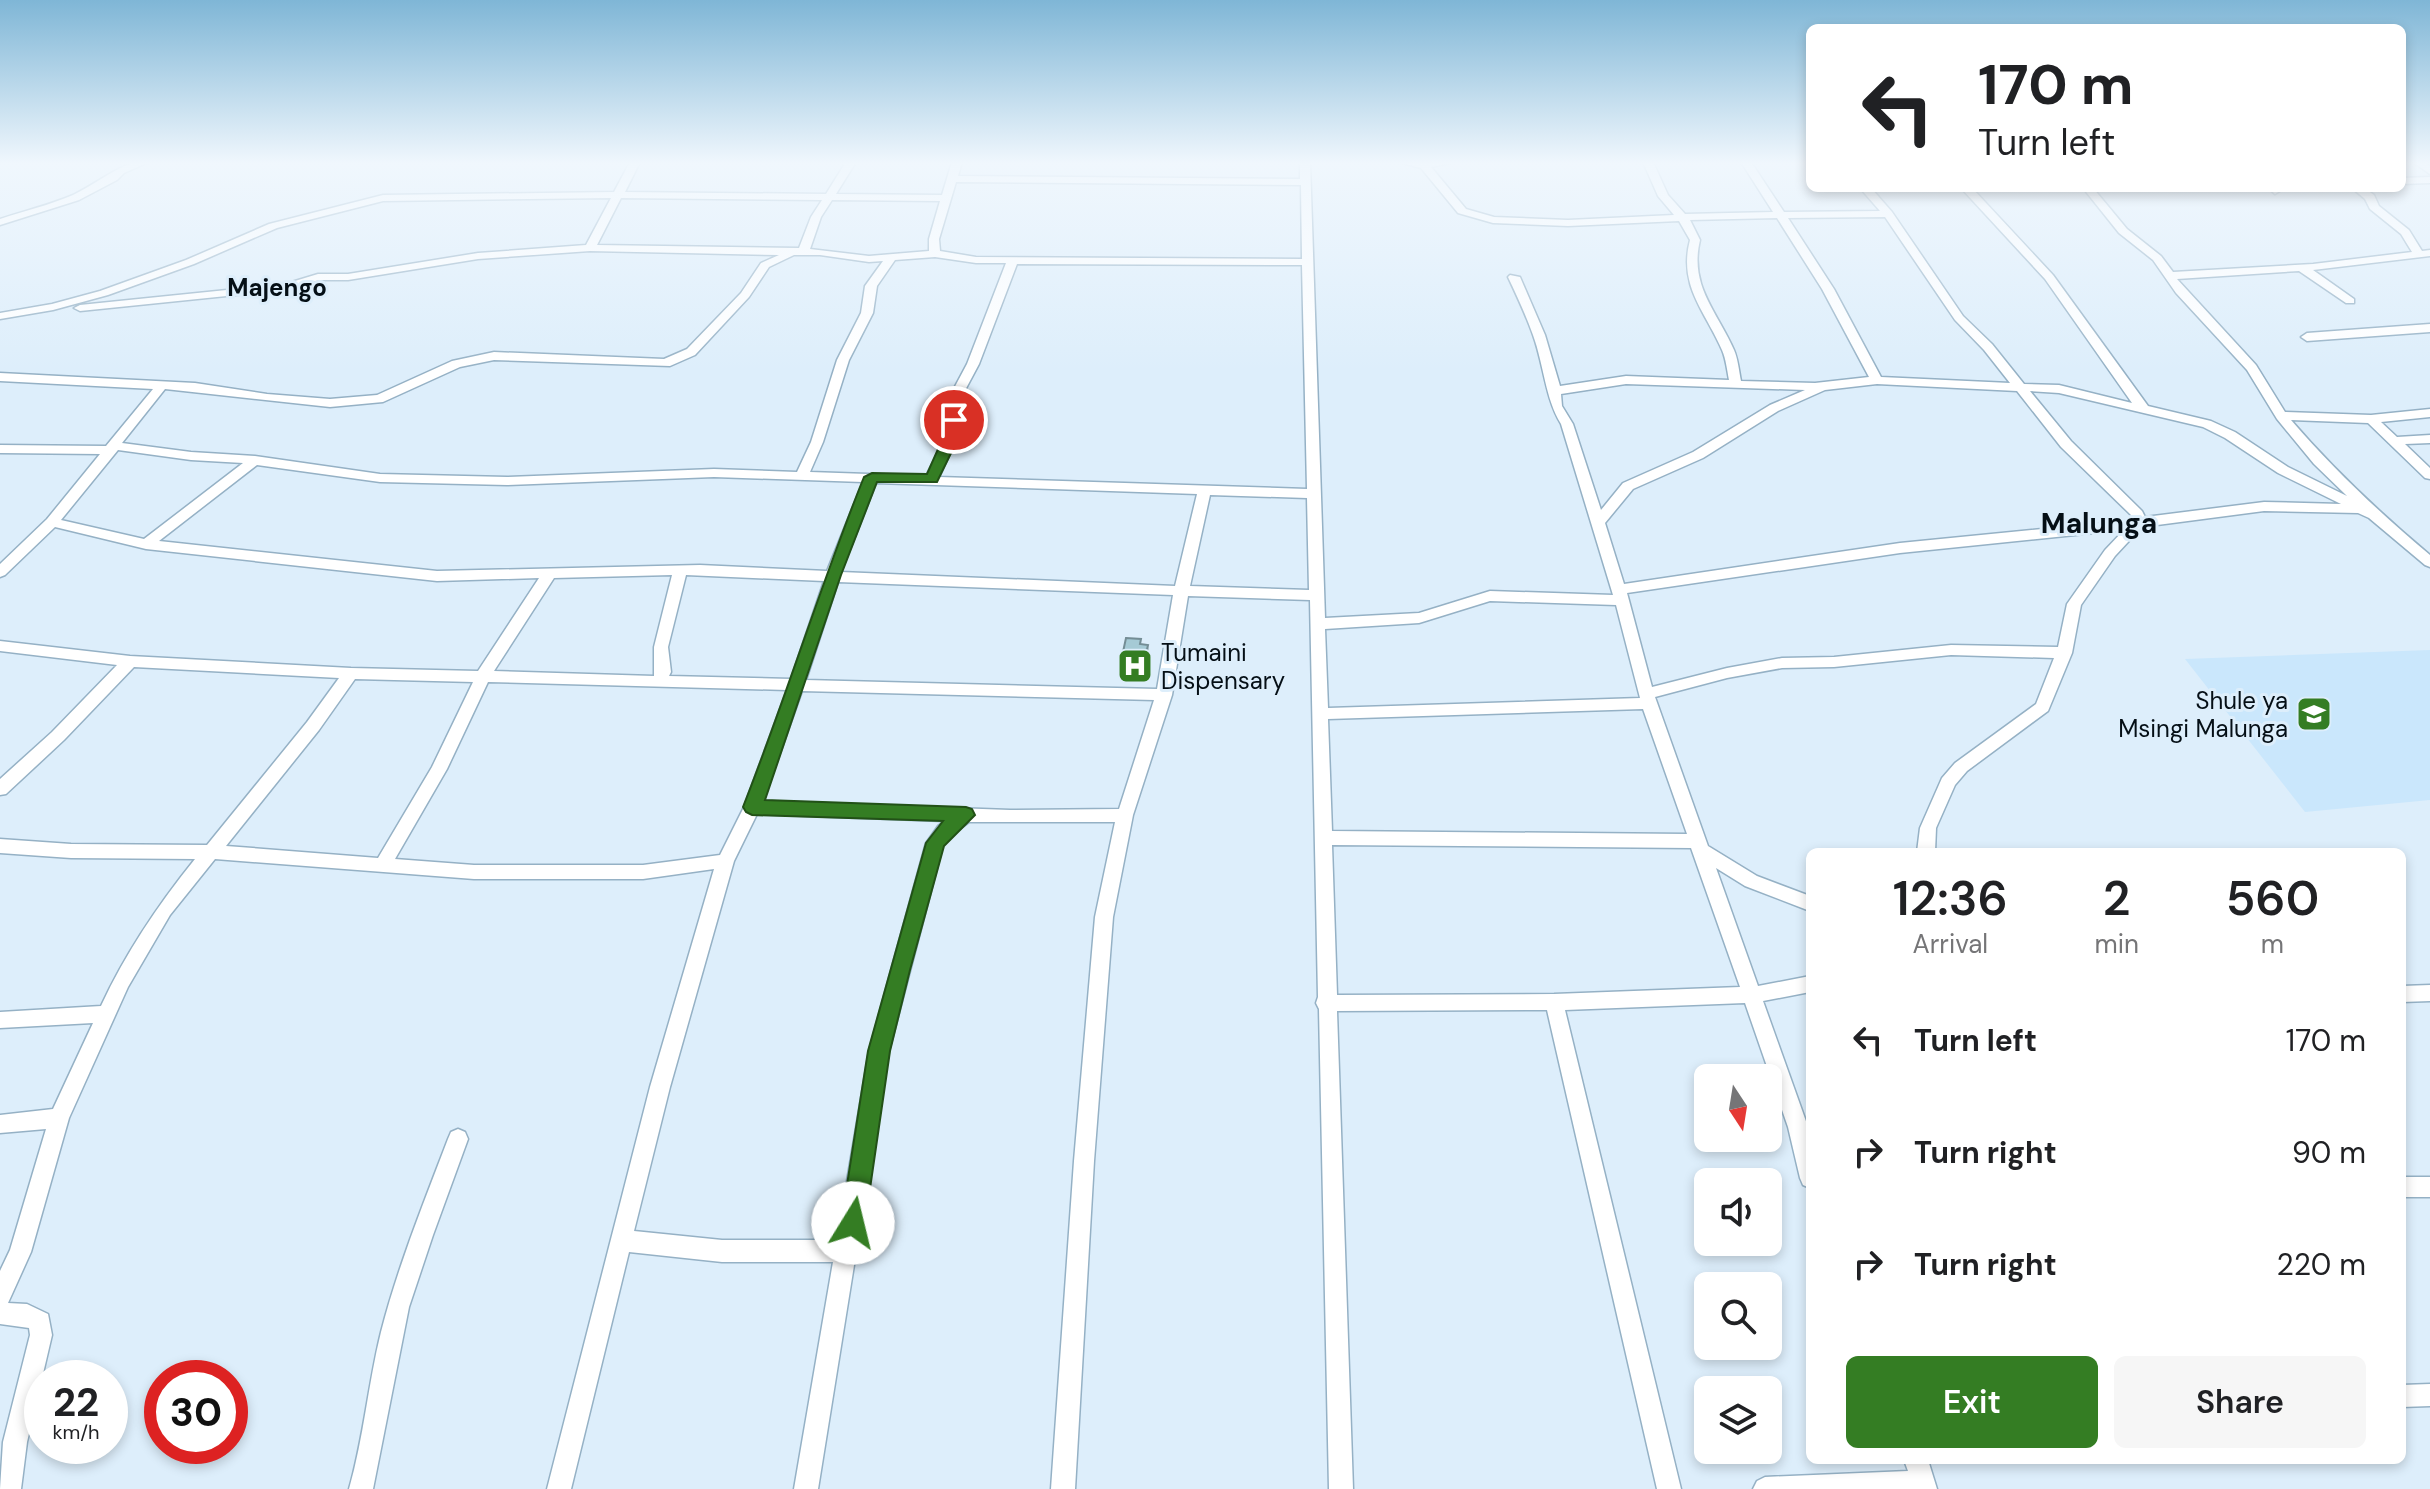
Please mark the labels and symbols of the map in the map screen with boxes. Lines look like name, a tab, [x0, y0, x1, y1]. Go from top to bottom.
district label: Majengo	[227, 272, 327, 303]
pin	[920, 386, 988, 454]
district label: Malunga	[2041, 505, 2157, 542]
place label: Tumaini Dispensary	[1161, 637, 1285, 696]
hospital icon: Tumaini Dispensary	[1116, 647, 1154, 685]
place label: Shule ya Msingi Malunga	[2118, 685, 2288, 744]
school or university icon: Shule ya Msingi Malunga	[2295, 695, 2333, 733]
north arrow	[1694, 1064, 1782, 1152]
position arrow	[811, 1181, 895, 1265]
speed limit sign: 30	[144, 1360, 248, 1464]

